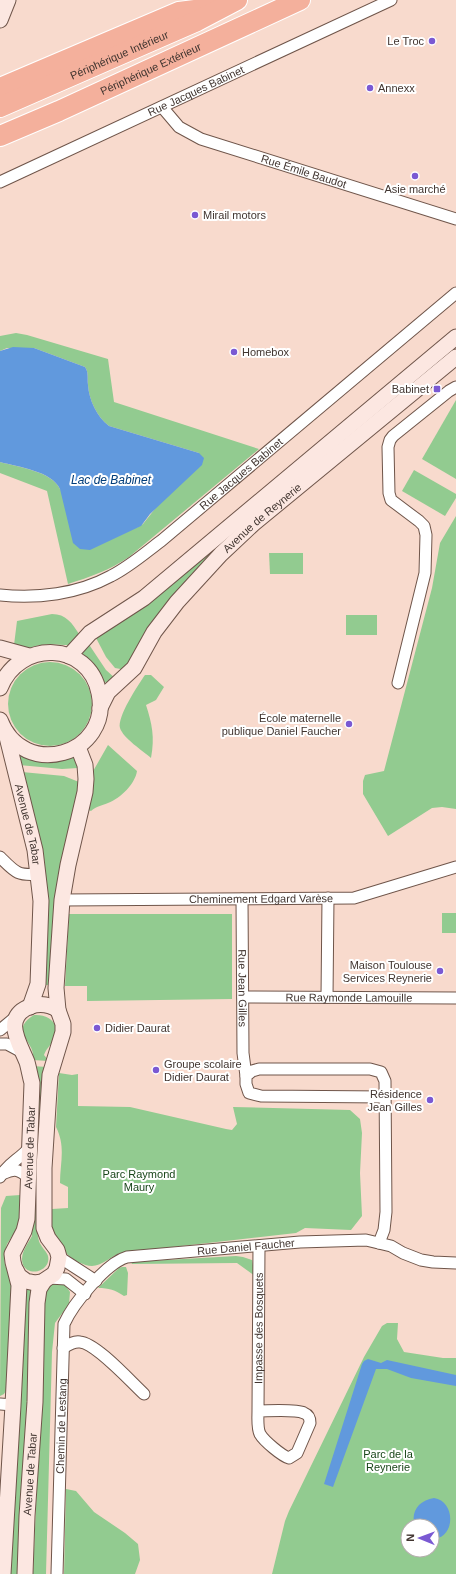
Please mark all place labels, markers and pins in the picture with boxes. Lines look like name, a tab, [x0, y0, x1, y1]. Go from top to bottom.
place label: Le Troc	[387, 35, 424, 47]
marker: Le Troc	[427, 36, 437, 46]
place label: Annexx	[378, 82, 415, 94]
marker: Annexx	[365, 83, 375, 93]
marker: Asie marché	[410, 171, 420, 181]
place label: Asie marché	[384, 183, 446, 195]
place label: Mirail motors	[203, 209, 266, 221]
marker: Mirail motors	[190, 210, 200, 220]
place label: Homebox	[242, 346, 290, 358]
marker: Homebox	[229, 347, 239, 357]
place label: Babinet	[392, 383, 429, 395]
marker: Babinet	[432, 384, 442, 394]
place label: École maternelle publique Daniel Faucher	[222, 712, 341, 737]
marker: École maternelle publique Daniel Faucher	[344, 719, 354, 729]
place label: Maison Toulouse Services Reynerie	[343, 959, 432, 984]
marker: Maison Toulouse Services Reynerie	[435, 966, 445, 976]
place label: Didier Daurat	[105, 1022, 170, 1034]
marker: Didier Daurat	[92, 1023, 102, 1033]
place label: Groupe scolaire Didier Daurat	[164, 1058, 242, 1083]
marker: Groupe scolaire Didier Daurat	[151, 1065, 161, 1075]
place label: Résidence Jean Gilles	[368, 1088, 422, 1113]
marker: Résidence Jean Gilles	[425, 1095, 435, 1105]

